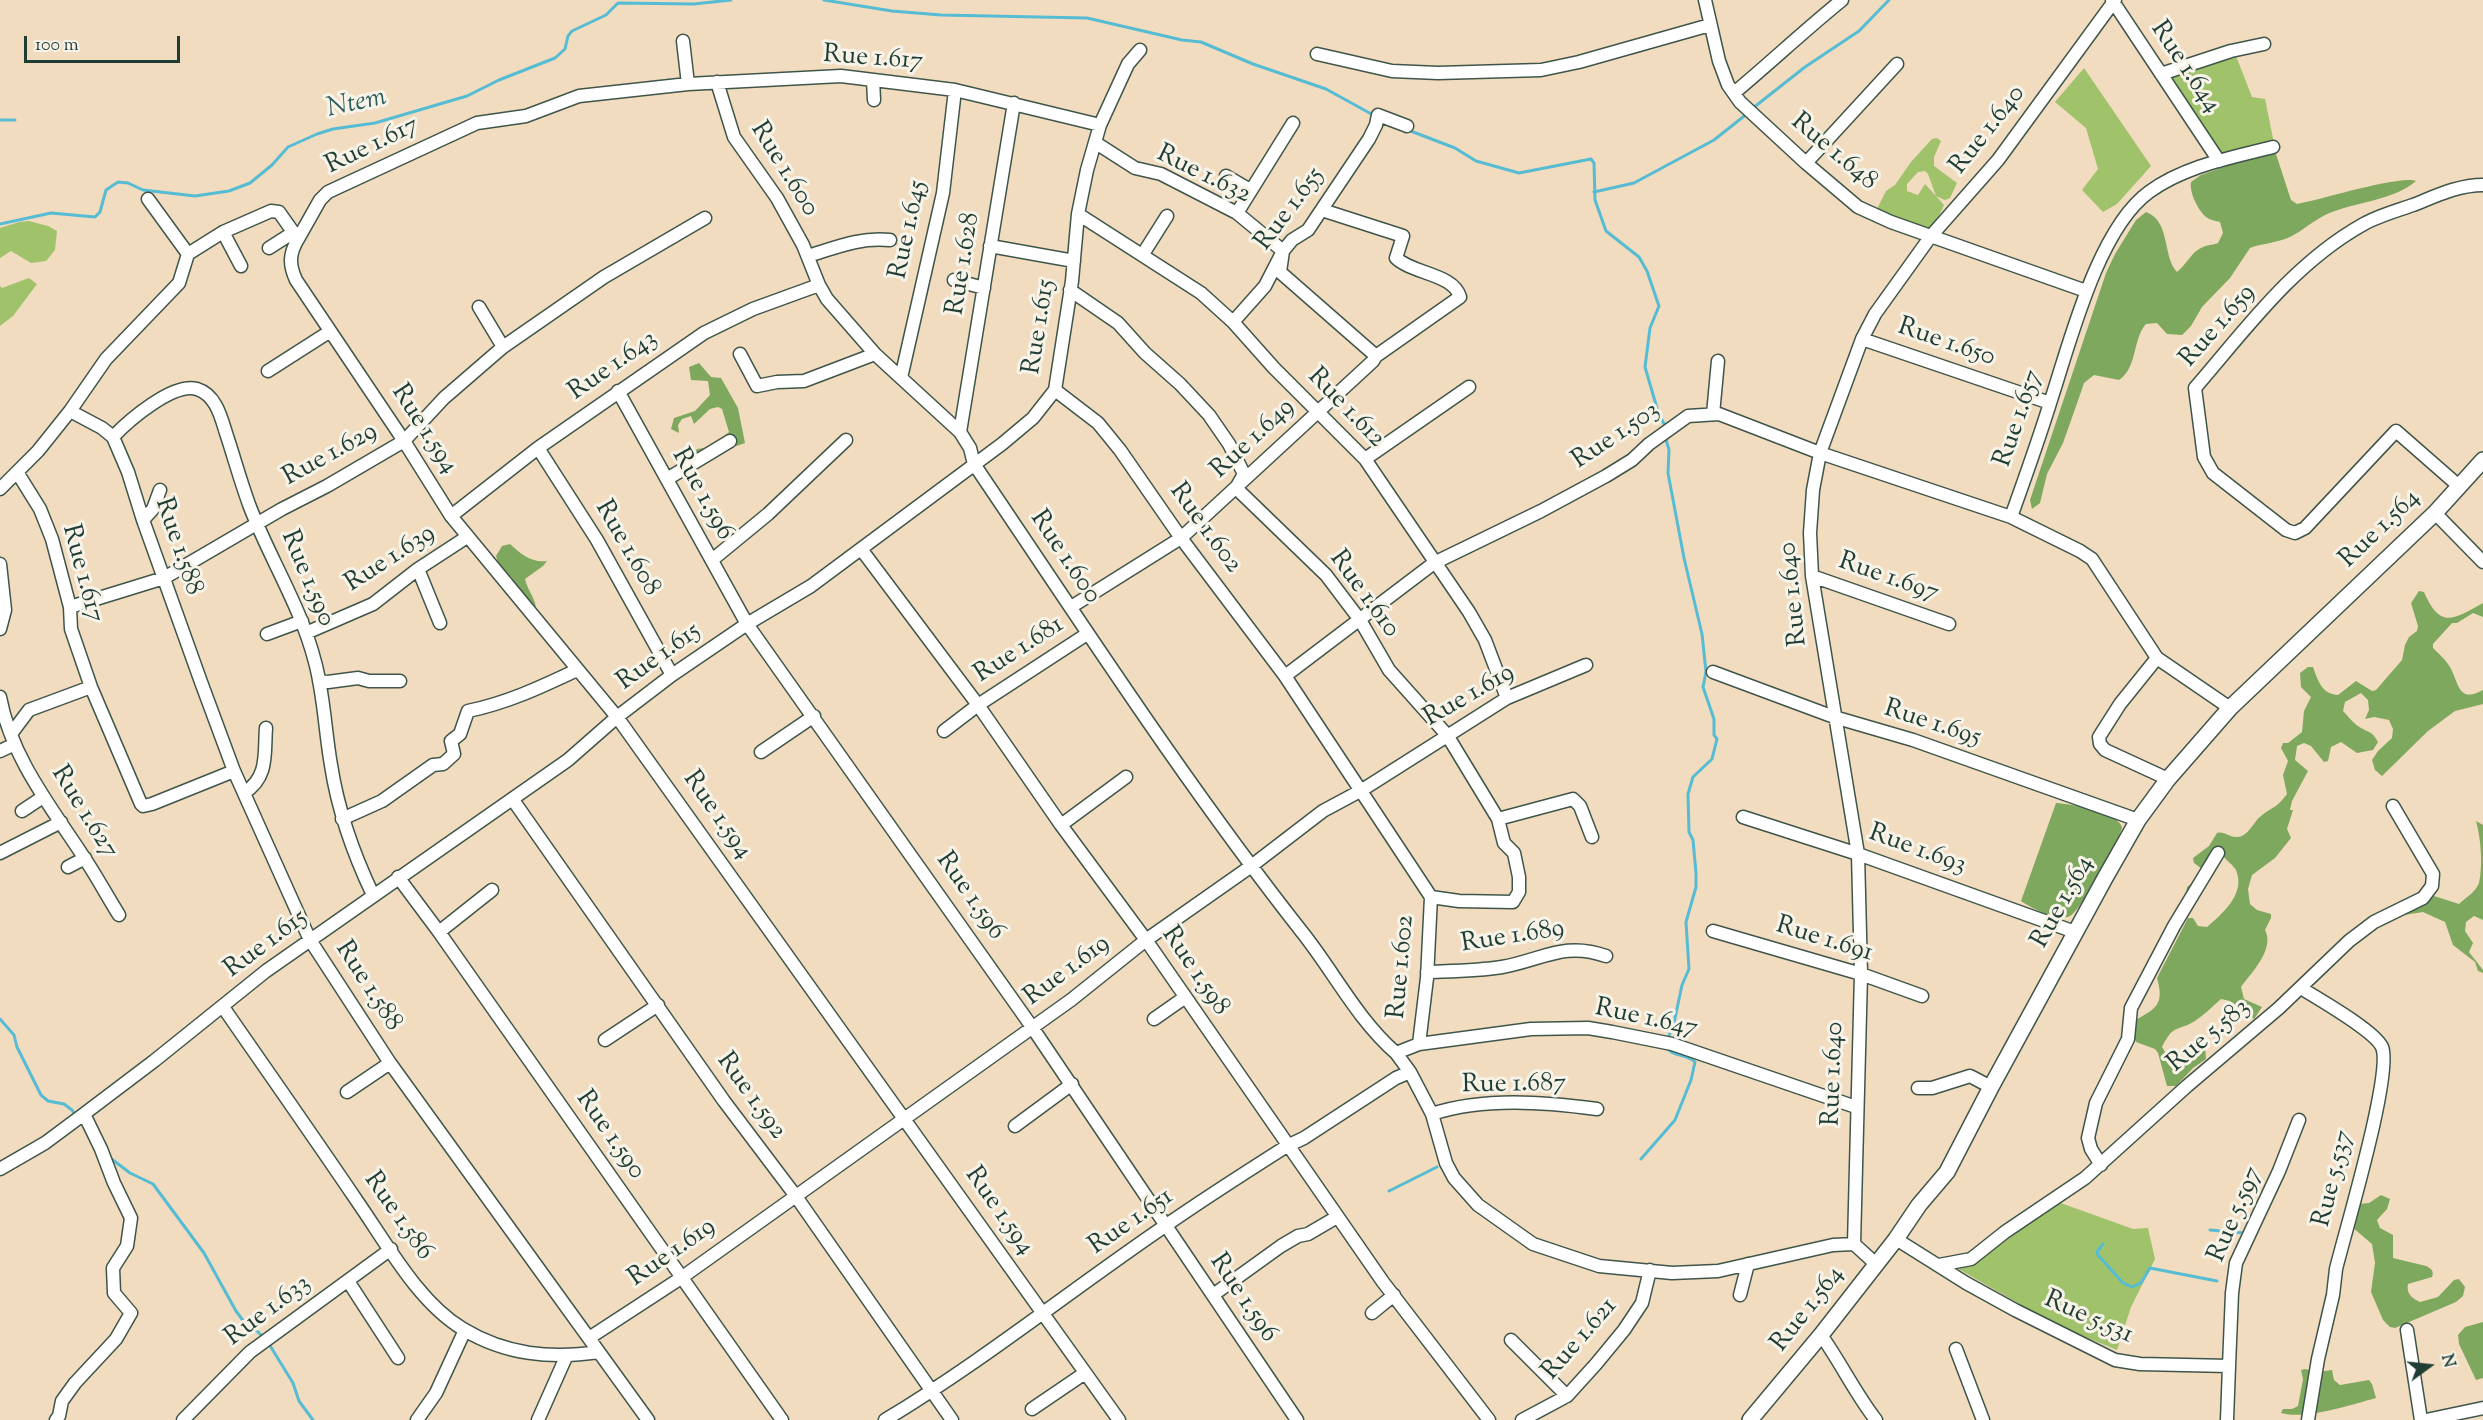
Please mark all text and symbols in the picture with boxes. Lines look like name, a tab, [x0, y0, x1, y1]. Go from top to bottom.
street label: Rue 1.644	[2142, 16, 2226, 120]
scale bar	[27, 24, 183, 62]
text: 100 m	[35, 33, 79, 59]
street label: Rue 1.617	[822, 41, 924, 79]
street label: Rue 1.640	[1945, 80, 2033, 182]
water label: Ntem	[324, 83, 390, 127]
street label: Rue 1.648	[1783, 108, 1883, 198]
street label: Rue 1.617	[321, 111, 425, 183]
street label: Rue 1.600	[742, 117, 824, 223]
street label: Rue 1.632	[1151, 140, 1255, 212]
street label: Rue 1.655	[1250, 162, 1332, 258]
street label: Rue 1.645	[884, 178, 936, 282]
street label: Rue 1.628	[942, 211, 988, 317]
street label: Rue 1.615	[1018, 277, 1064, 377]
street label: Rue 1.659	[2174, 279, 2264, 375]
street label: Rue 1.650	[1893, 313, 1999, 375]
street label: Rue 1.643	[563, 325, 665, 409]
street label: Rue 1.612	[1299, 363, 1391, 455]
street label: Rue 1.657	[1989, 367, 2051, 471]
street label: Rue 1.594	[383, 379, 463, 481]
street label: Rue 1.649	[1206, 393, 1302, 487]
street label: Rue 1.503	[1567, 396, 1667, 478]
street label: Rue 1.629	[278, 417, 384, 495]
street label: Rue 1.596	[663, 444, 739, 546]
street label: Rue 1.602	[1161, 478, 1247, 580]
street label: Rue 1.564	[2334, 484, 2428, 576]
street label: Rue 1.588	[146, 494, 208, 600]
street label: Rue 1.608	[586, 496, 666, 602]
street label: Rue 1.600	[1021, 505, 1107, 611]
street label: Rue 1.639	[340, 519, 442, 601]
street label: Rue 1.617	[53, 522, 109, 626]
street label: Rue 1.590	[272, 526, 340, 632]
street label: Rue 1.640	[1774, 540, 1816, 648]
street label: Rue 1.610	[1321, 545, 1405, 645]
street label: Rue 1.697	[1834, 547, 1942, 611]
street label: Rue 1.681	[969, 611, 1071, 691]
street label: Rue 1.615	[612, 617, 708, 699]
street label: Rue 1.619	[1419, 659, 1521, 735]
street label: Rue 1.695	[1880, 695, 1984, 755]
street label: Rue 1.627	[42, 761, 124, 865]
street label: Rue 1.594	[674, 766, 758, 866]
street label: Rue 1.693	[1864, 819, 1970, 883]
street label: Rue 1.596	[927, 847, 1011, 947]
street label: Rue 1.564	[2026, 852, 2102, 954]
street label: Rue 1.615	[219, 904, 315, 986]
street label: Rue 1.691	[1772, 911, 1876, 971]
street label: Rue 1.602	[1383, 914, 1423, 1020]
street label: Rue 1.689	[1459, 914, 1567, 962]
street label: Rue 1.598	[1153, 922, 1235, 1022]
street label: Rue 1.619	[1019, 930, 1117, 1014]
street label: Rue 1.588	[326, 936, 408, 1038]
street label: Rue 5.583	[2162, 993, 2258, 1081]
street label: Rue 1.647	[1592, 994, 1700, 1046]
street label: Rue 1.640	[1818, 1021, 1852, 1127]
street label: Rue 1.592	[708, 1048, 792, 1146]
street label: Rue 1.687	[1462, 1069, 1566, 1103]
street label: Rue 1.590	[567, 1086, 651, 1186]
street label: Rue 5.537	[2308, 1127, 2362, 1231]
street label: Rue 1.594	[956, 1162, 1040, 1262]
street label: Rue 5.597	[2203, 1163, 2271, 1267]
street label: Rue 1.586	[355, 1167, 439, 1267]
street label: Rue 1.651	[1084, 1183, 1180, 1263]
street label: Rue 1.619	[623, 1213, 723, 1295]
street label: Rue 1.596	[1201, 1249, 1283, 1349]
street label: Rue 1.564	[1766, 1261, 1852, 1359]
street label: Rue 1.633	[220, 1270, 318, 1354]
street label: Rue 5.531	[2039, 1286, 2137, 1352]
street label: Rue 1.621	[1537, 1292, 1625, 1388]
north arrow	[2399, 1336, 2459, 1396]
text: N	[2434, 1352, 2460, 1370]

